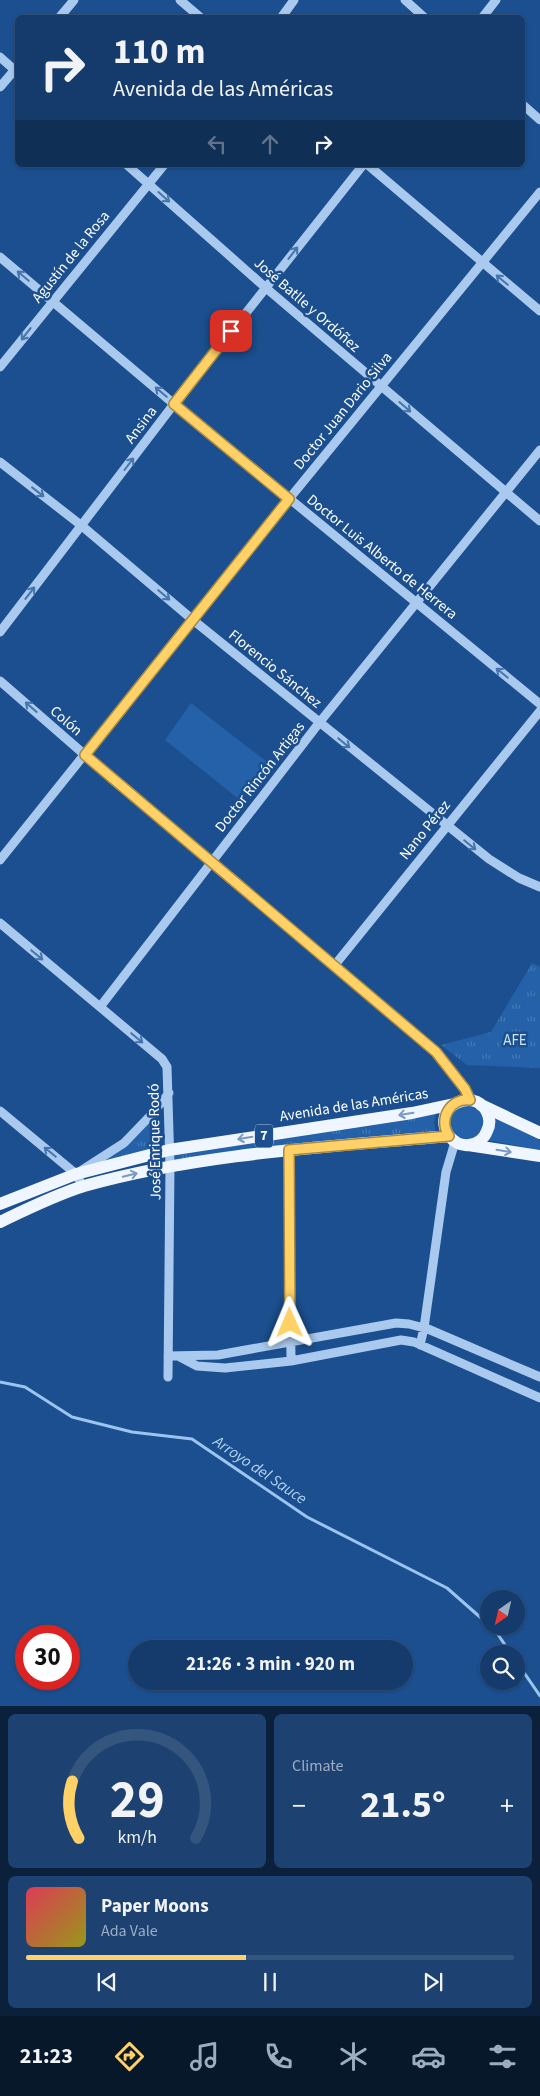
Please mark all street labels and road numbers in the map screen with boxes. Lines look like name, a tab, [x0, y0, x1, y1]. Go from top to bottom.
street label: Agustín de la Rosa	[27, 206, 115, 308]
street label: José Batlle y Ordóñez	[249, 253, 365, 357]
street label: Doctor Juan Dario Silva	[289, 348, 397, 474]
street label: Ansina	[120, 402, 162, 448]
street label: Doctor Luis Alberto de Herrera	[302, 490, 462, 624]
street label: Florencio Sánchez	[224, 625, 326, 713]
street label: Colón	[45, 701, 87, 741]
street label: Doctor Rincón Artigas	[210, 717, 310, 837]
street label: Nano Pérez	[394, 796, 456, 864]
street label: José Enrique Rodó	[143, 1083, 167, 1201]
street label: Avenida de las Américas	[278, 1083, 430, 1127]
road number: 7	[255, 1124, 273, 1148]

